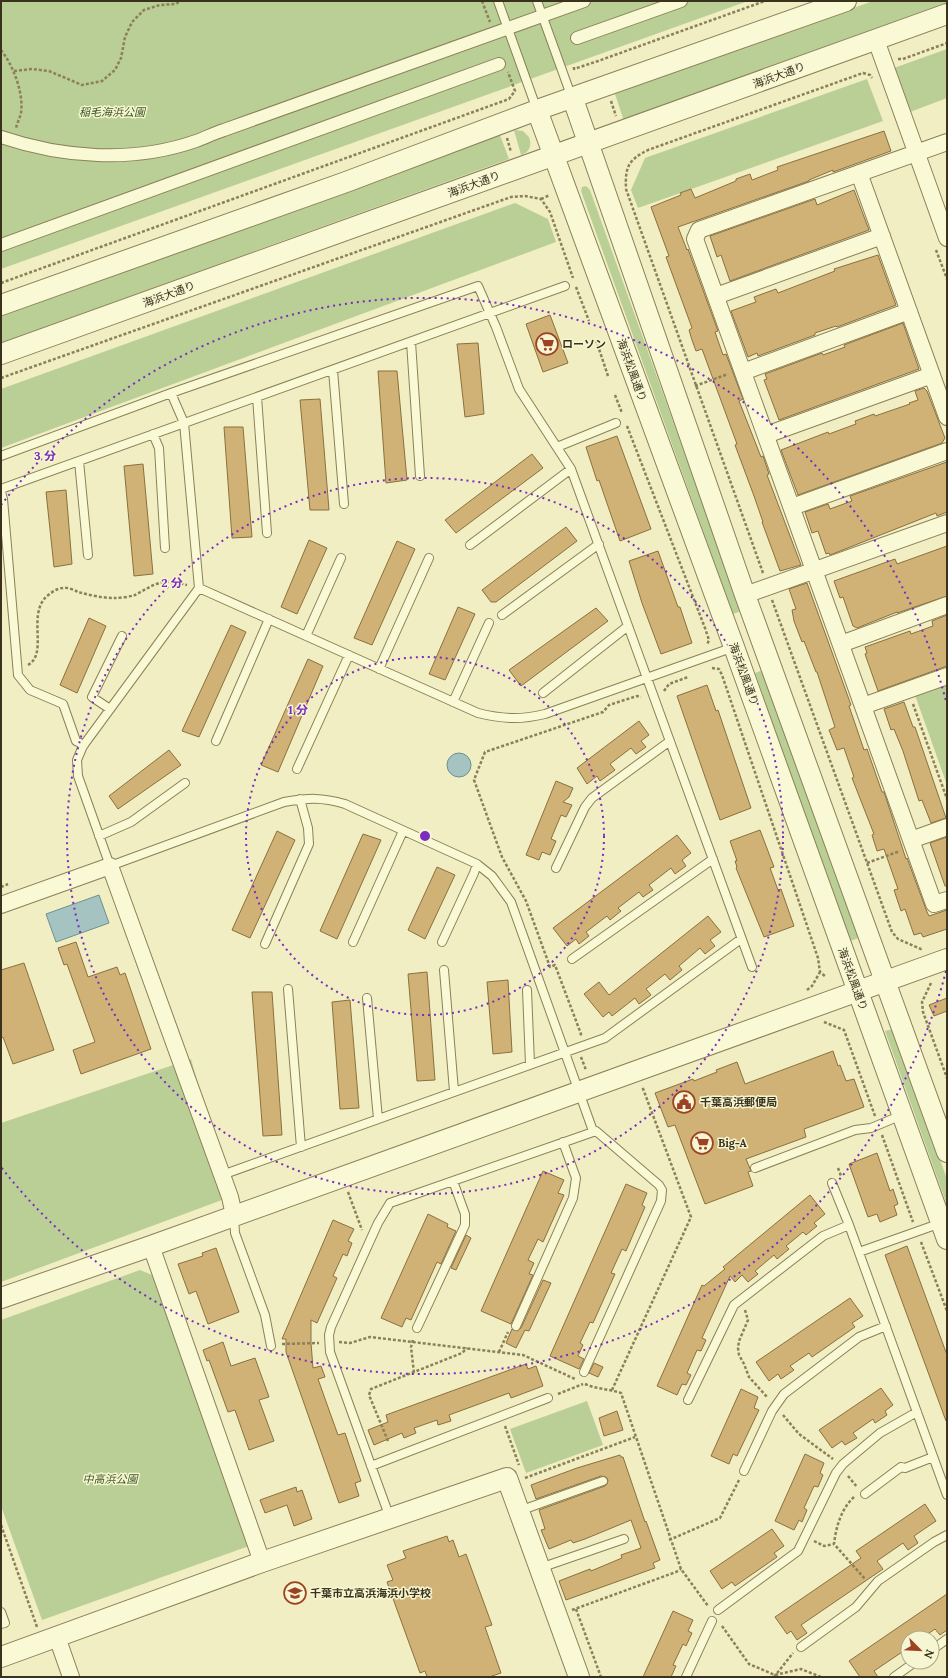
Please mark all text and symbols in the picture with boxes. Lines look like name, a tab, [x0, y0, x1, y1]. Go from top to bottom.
street label: 海浜大通り	[751, 59, 807, 91]
park label: 稲毛海浜公園	[79, 105, 147, 119]
street label: 海浜大通り	[446, 168, 502, 200]
street label: 海浜大通り	[141, 278, 197, 310]
supermarket icon: ローソン	[534, 331, 560, 357]
place label: ローソン	[562, 337, 606, 351]
street label: 海浜松風通り	[614, 337, 650, 403]
text: 3 分	[34, 448, 56, 463]
text: 2 分	[161, 575, 183, 590]
street label: 海浜松風通り	[726, 641, 762, 707]
text: 1 分	[288, 702, 308, 717]
centre of rings	[418, 829, 432, 843]
street label: 海浜松風通り	[835, 946, 871, 1012]
public building icon: 千葉高浜郵便局	[671, 1089, 697, 1115]
place label: 千葉高浜郵便局	[700, 1095, 777, 1109]
supermarket icon: Big-A	[689, 1130, 715, 1156]
place label: Big-A	[718, 1136, 748, 1150]
park label: 中高浜公園	[83, 1472, 139, 1486]
school or university icon: 千葉市立高浜海浜小学校	[282, 1580, 308, 1606]
place label: 千葉市立高浜海浜小学校	[310, 1586, 431, 1600]
north arrow	[900, 1630, 940, 1670]
text: N	[921, 1647, 937, 1661]

